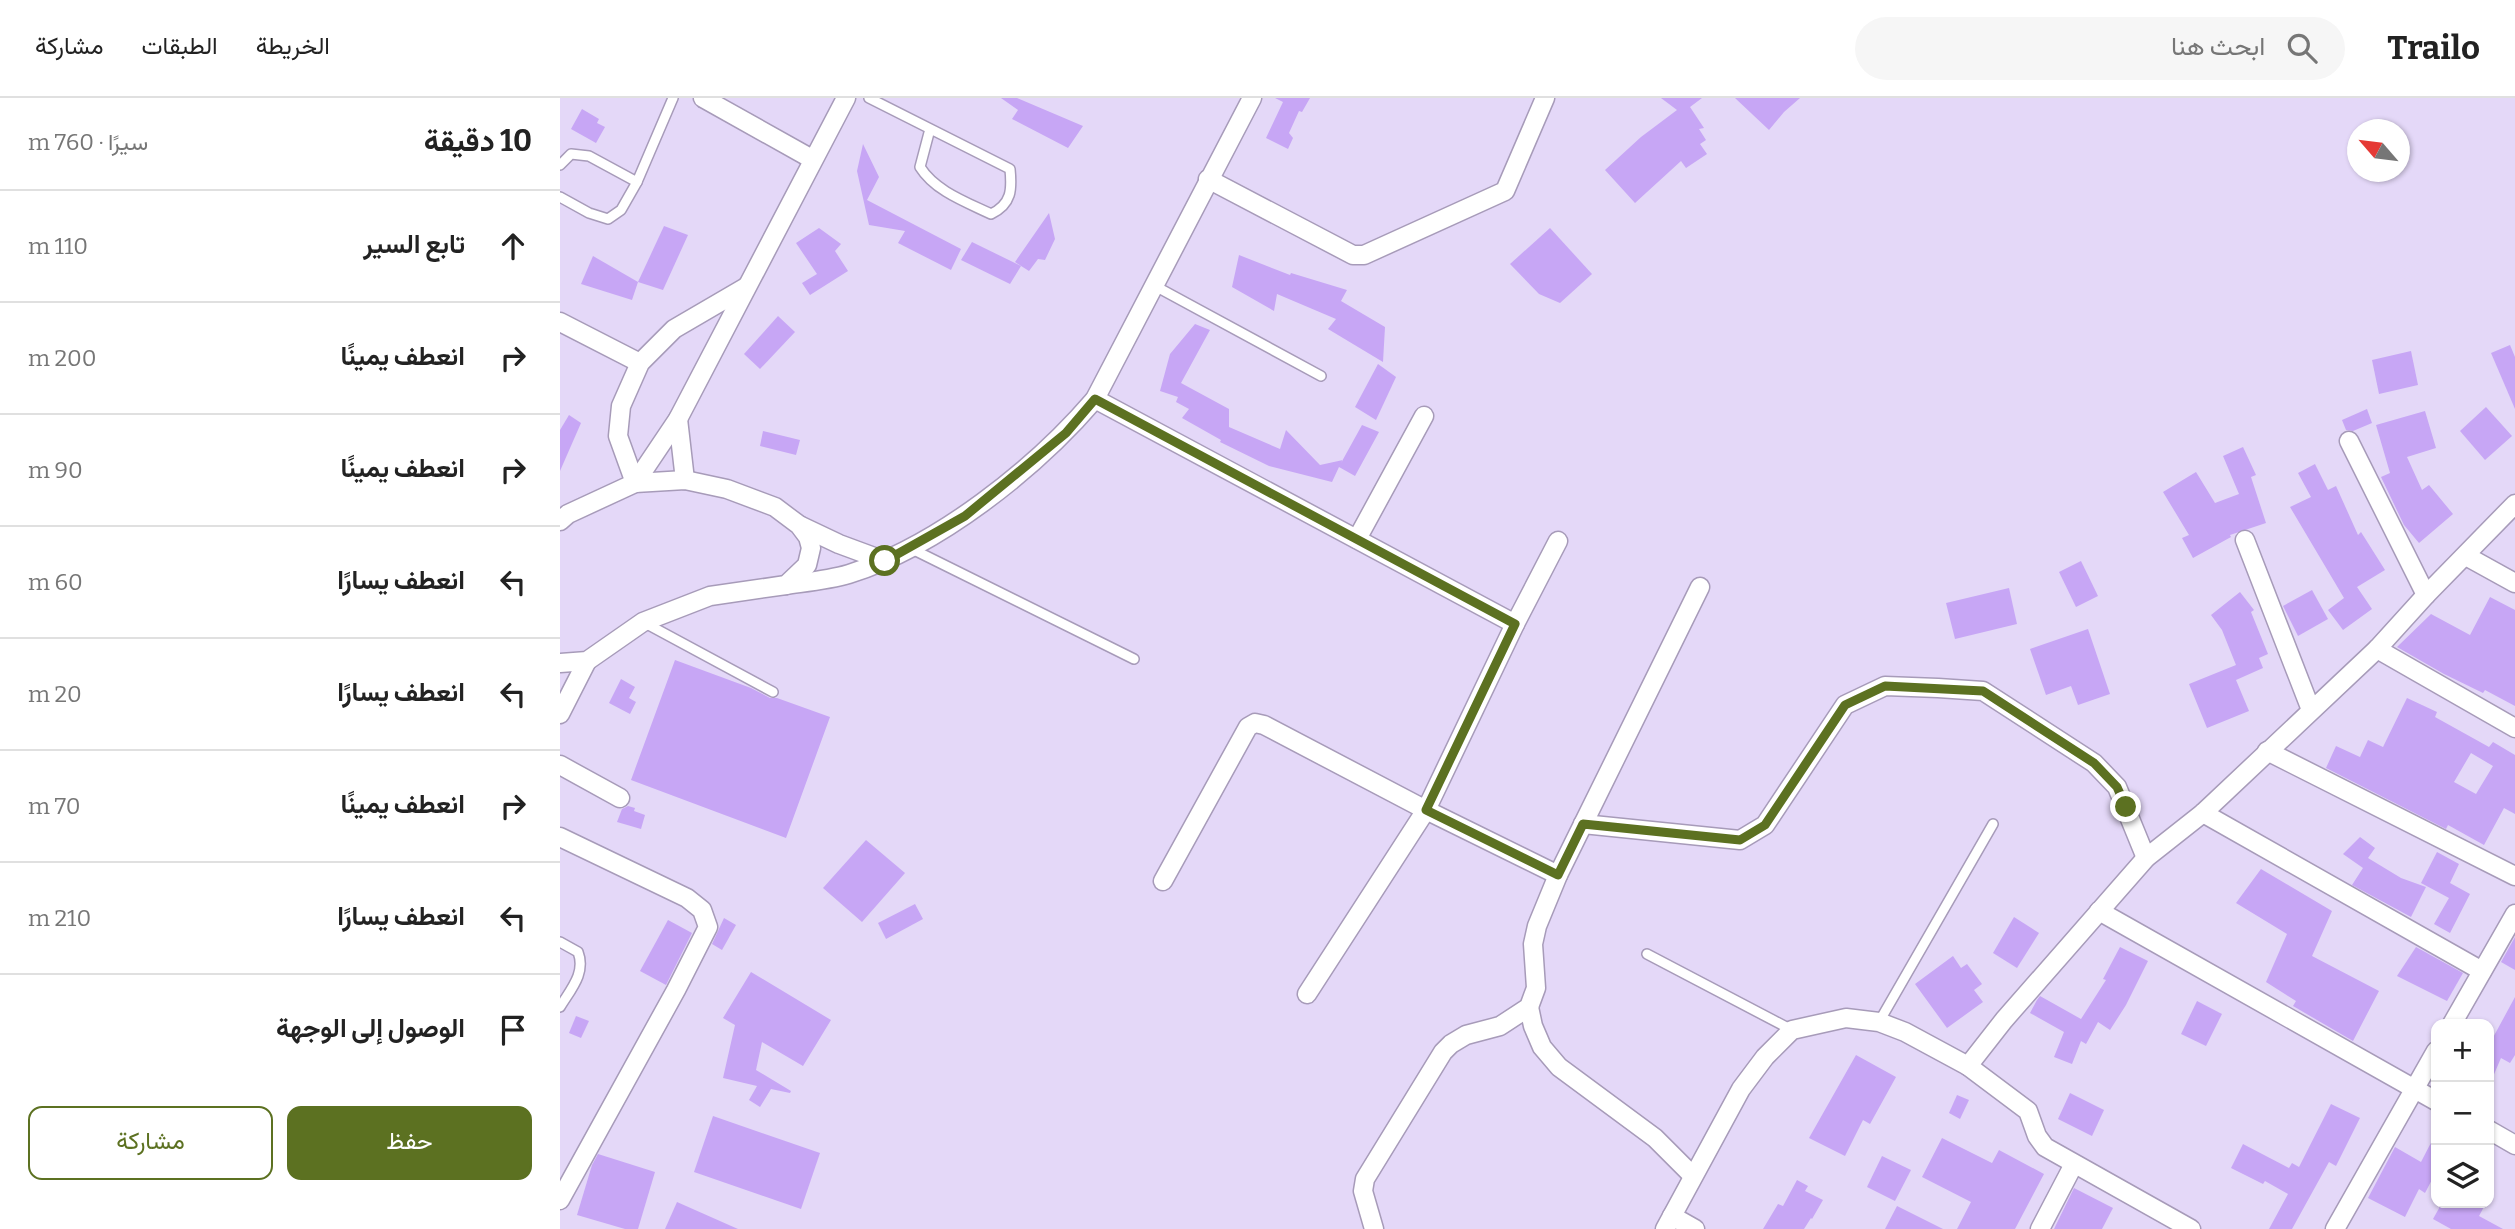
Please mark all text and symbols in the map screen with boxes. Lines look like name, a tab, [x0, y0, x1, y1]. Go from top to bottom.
search box	[1855, 17, 2345, 80]
text: Trailo	[2387, 28, 2480, 68]
icon: search	[2283, 29, 2321, 67]
text: ابحث هنا	[2171, 31, 2265, 62]
text: مشاركة	[35, 32, 103, 60]
text: الطبقات	[141, 32, 218, 60]
text: الخريطة	[256, 32, 330, 60]
north arrow	[2347, 119, 2410, 182]
text: 10 دقيقة	[424, 123, 532, 159]
text: سيرًا · 760 m	[28, 128, 148, 156]
icon: ahead	[494, 227, 532, 265]
text: تابع السير	[363, 229, 465, 260]
text: 110 m	[28, 232, 88, 260]
icon: right	[494, 339, 532, 377]
text: انعطف يمينًا	[340, 341, 465, 372]
text: 200 m	[28, 344, 97, 372]
icon: right	[494, 451, 532, 489]
text: انعطف يمينًا	[340, 453, 465, 484]
text: 90 m	[28, 456, 83, 484]
route start	[869, 545, 900, 576]
icon: left	[494, 563, 532, 601]
text: انعطف يسارًا	[337, 565, 465, 596]
text: 60 m	[28, 568, 83, 596]
icon: left	[494, 675, 532, 713]
text: انعطف يسارًا	[337, 677, 465, 708]
text: 20 m	[28, 680, 82, 708]
icon: right	[494, 787, 532, 825]
text: انعطف يمينًا	[340, 789, 465, 820]
route end	[2110, 791, 2141, 822]
text: 70 m	[28, 792, 80, 820]
icon: left	[494, 899, 532, 937]
text: انعطف يسارًا	[337, 901, 465, 932]
text: 210 m	[28, 904, 91, 932]
icon: arrive	[494, 1011, 532, 1049]
text: الوصول إلى الوجهة	[276, 1013, 465, 1044]
map controls	[2431, 1019, 2494, 1208]
button: +	[2431, 1019, 2494, 1082]
button: −	[2431, 1082, 2494, 1145]
button: مشاركة	[28, 1106, 273, 1180]
button: حفظ	[287, 1106, 532, 1180]
button: layers	[2431, 1145, 2494, 1208]

